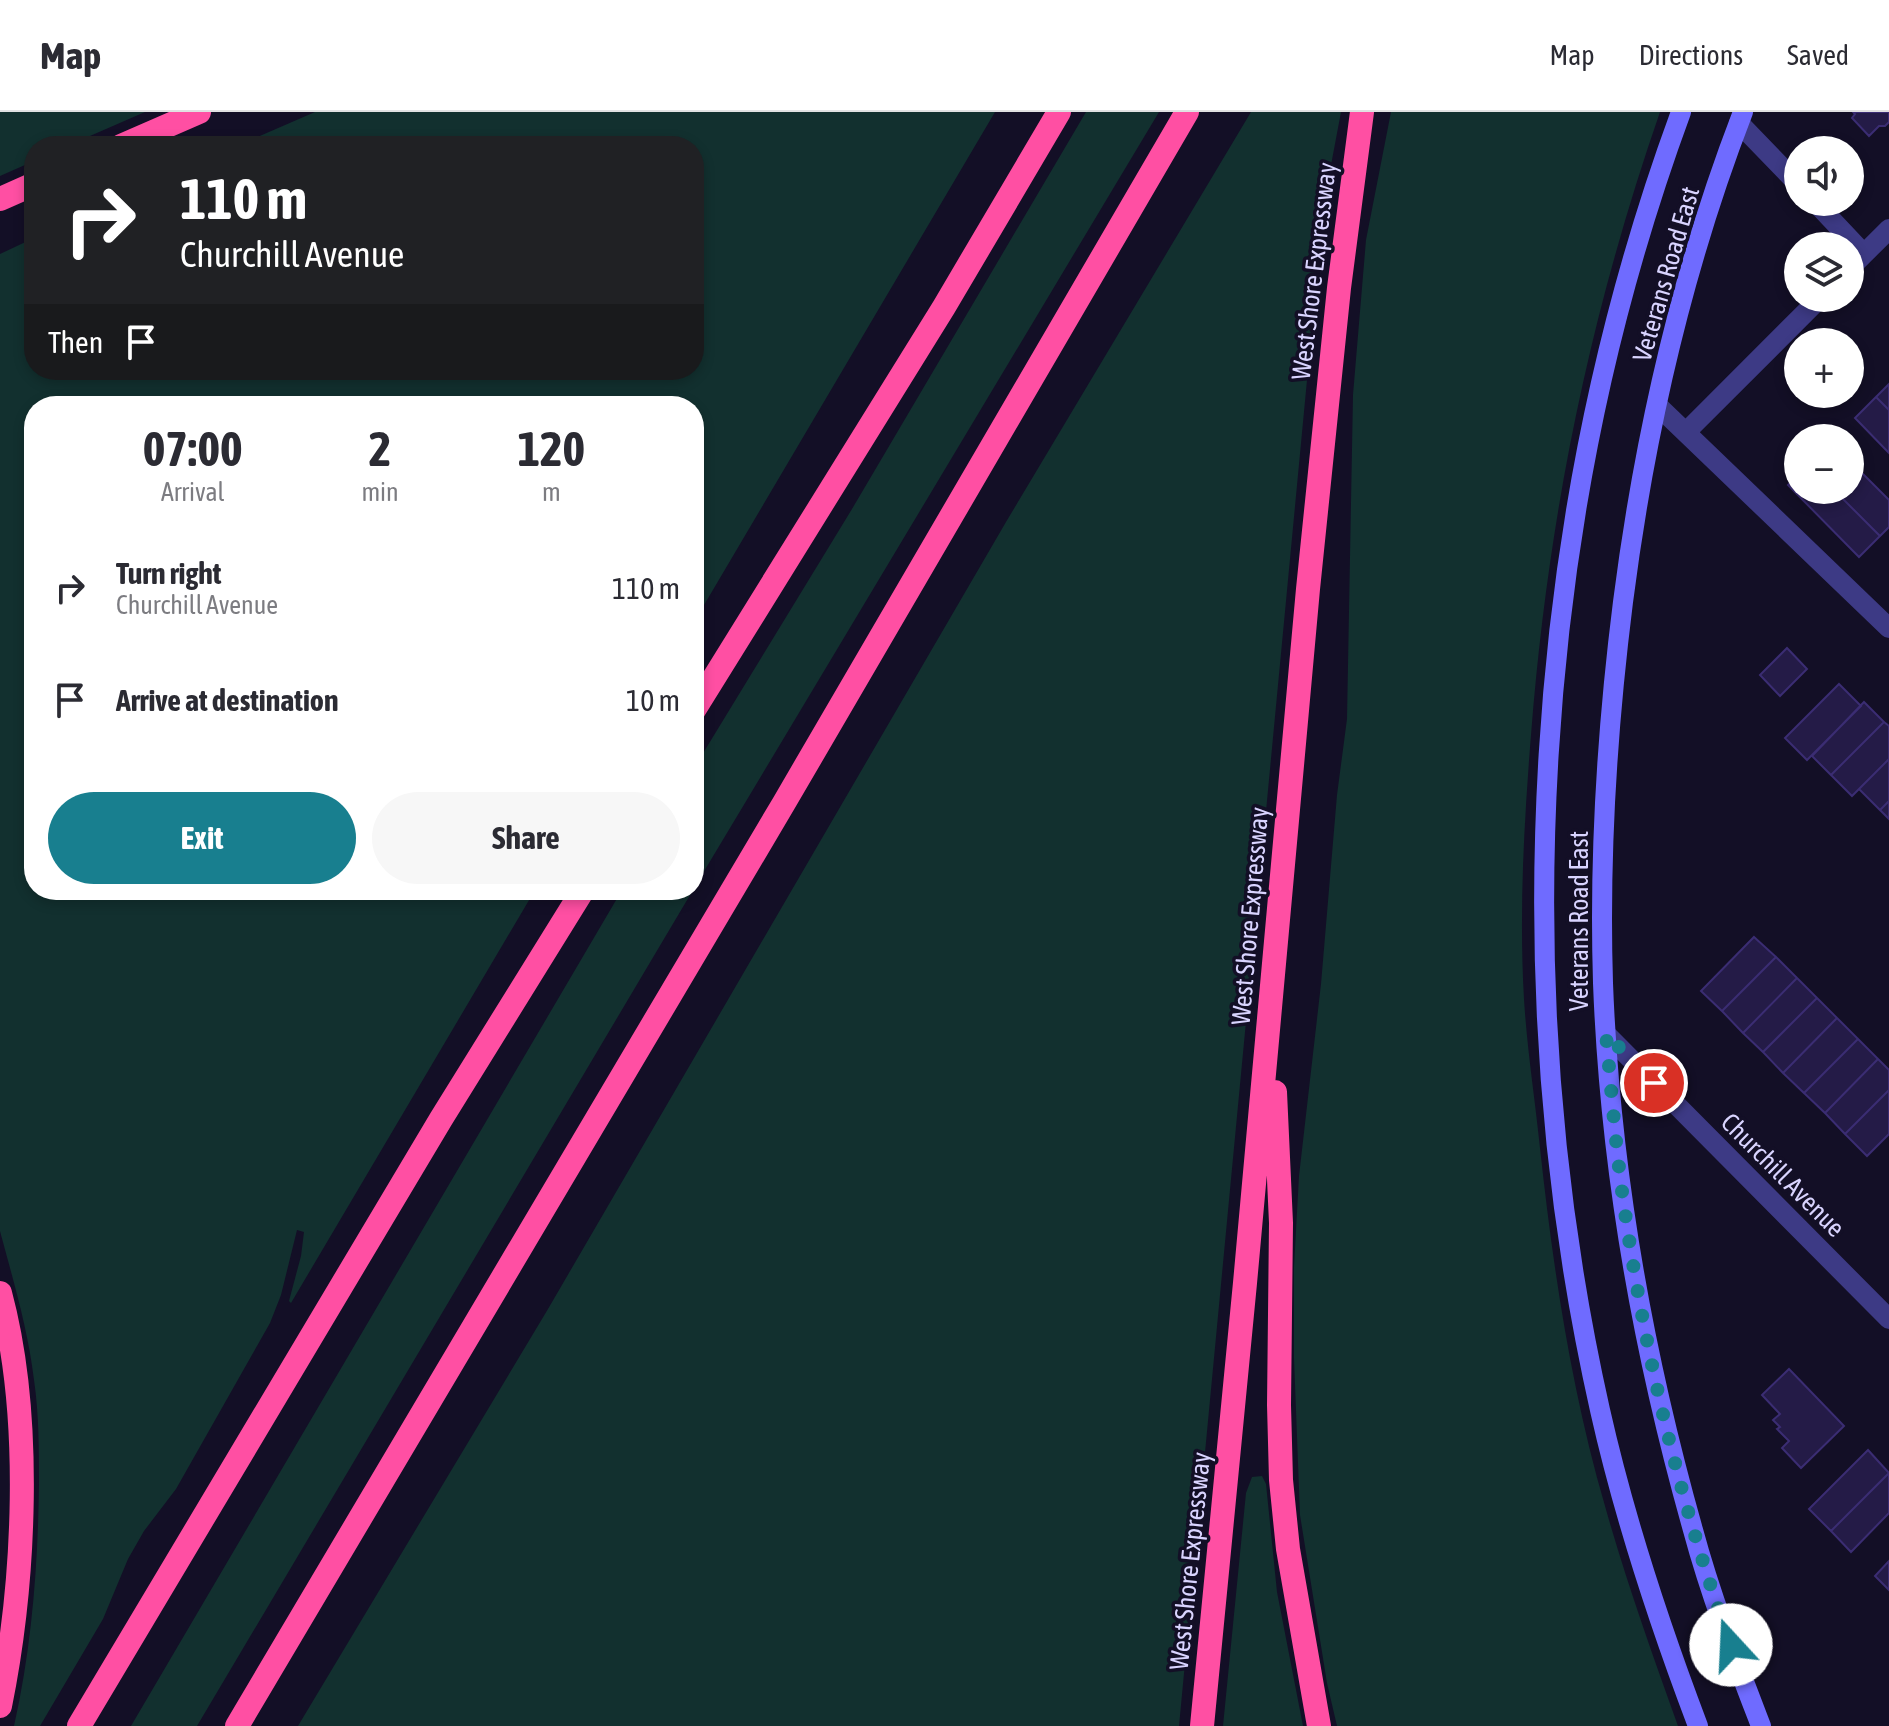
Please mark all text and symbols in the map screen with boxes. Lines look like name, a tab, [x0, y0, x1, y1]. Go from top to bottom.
text: Map	[40, 34, 101, 77]
text: Map	[1550, 39, 1595, 71]
text: Directions	[1639, 39, 1743, 71]
text: Saved	[1787, 39, 1849, 71]
map controls	[1784, 136, 1864, 504]
button: sound	[1784, 136, 1864, 216]
street label: West Shore Expressway	[1286, 160, 1342, 381]
text: 110 m	[180, 167, 307, 231]
icon: right	[48, 168, 152, 272]
street label: Veterans Road East	[1627, 183, 1705, 365]
button: layers	[1784, 232, 1864, 312]
text: Churchill Avenue	[180, 233, 404, 275]
icon: arrive	[119, 320, 163, 364]
text: Then	[48, 325, 103, 359]
button: +	[1784, 328, 1864, 408]
text: 07:00	[143, 421, 243, 476]
text: 2	[369, 421, 391, 476]
text: 120	[518, 421, 585, 476]
button: −	[1784, 424, 1864, 504]
text: Arrival	[161, 477, 224, 507]
text: min	[361, 477, 399, 507]
text: m	[542, 477, 561, 507]
text: Turn right	[116, 556, 222, 590]
icon: right	[48, 566, 92, 610]
text: 110 m	[612, 571, 680, 605]
text: Churchill Avenue	[116, 590, 278, 620]
icon: arrive	[48, 678, 92, 722]
text: Arrive at destination	[116, 683, 338, 717]
text: 10 m	[626, 683, 680, 717]
button: Exit	[48, 792, 356, 884]
button: Share	[372, 792, 680, 884]
street label: West Shore Expressway	[1226, 805, 1274, 1026]
street label: Veterans Road East	[1564, 831, 1594, 1011]
pin	[1620, 1049, 1688, 1117]
icon: arrive	[1632, 1061, 1676, 1105]
street label: Churchill Avenue	[1715, 1107, 1851, 1243]
street label: West Shore Expressway	[1164, 1450, 1216, 1671]
position arrow	[1689, 1603, 1773, 1687]

